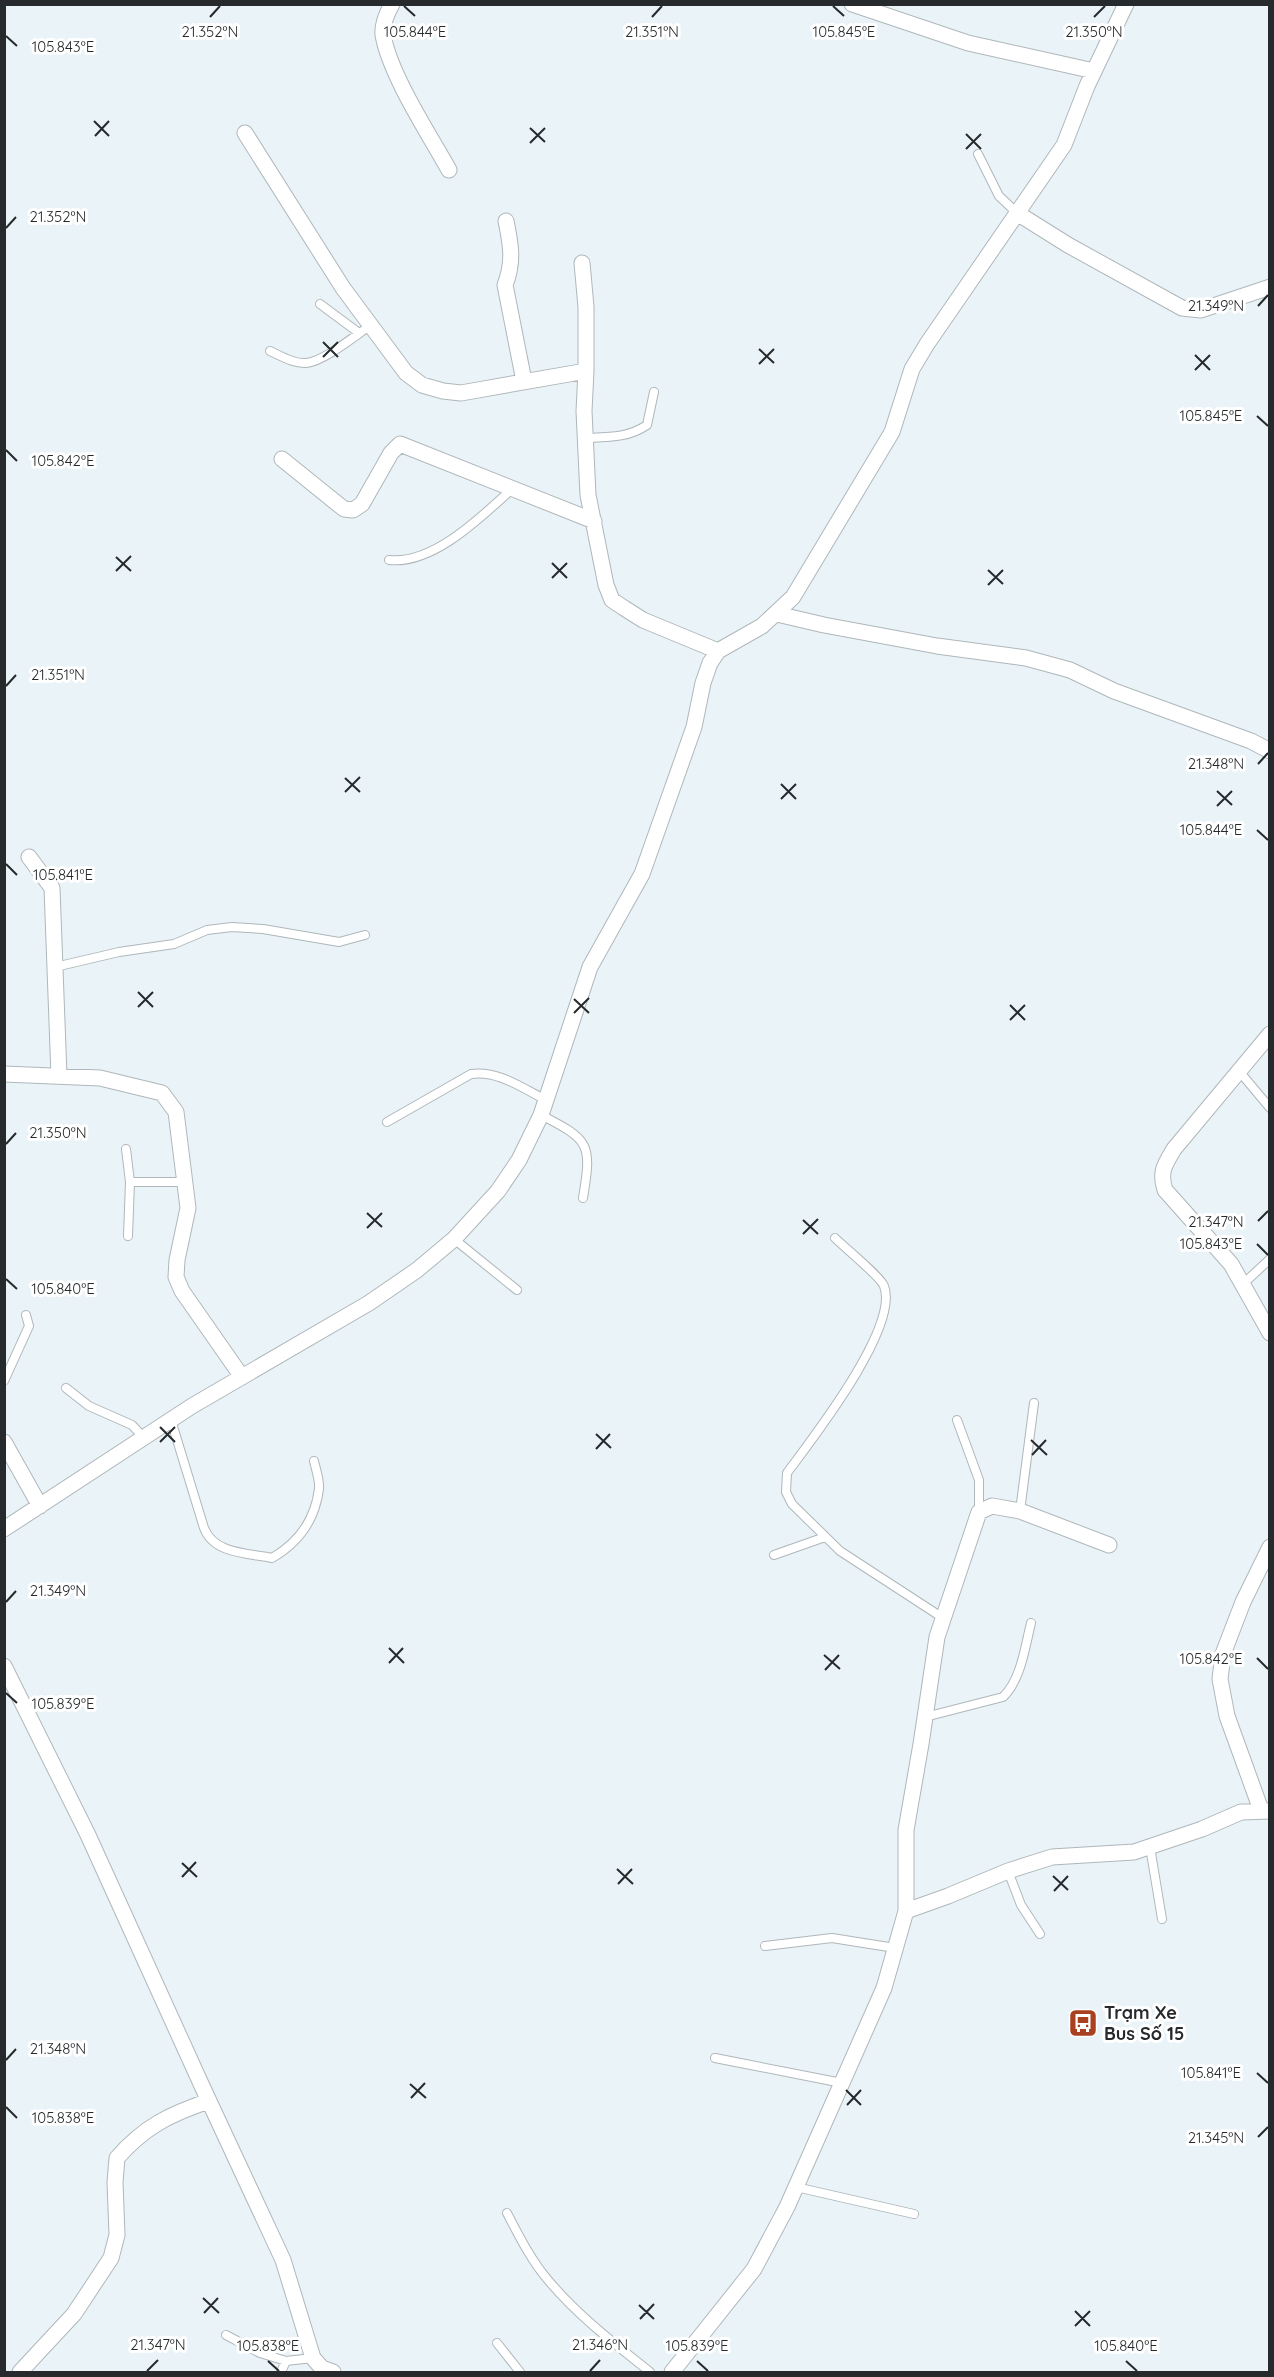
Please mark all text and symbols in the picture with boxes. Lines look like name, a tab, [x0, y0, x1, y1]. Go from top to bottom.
text: 21.352°N	[182, 22, 238, 41]
text: 105.844°E	[384, 22, 446, 41]
text: 21.351°N	[625, 22, 679, 41]
text: 105.845°E	[813, 22, 875, 41]
text: 21.350°N	[1065, 22, 1123, 41]
text: 105.843°E	[32, 37, 94, 56]
text: 21.352°N	[30, 207, 86, 226]
text: 21.349°N	[1188, 296, 1244, 315]
text: 105.845°E	[1180, 406, 1242, 425]
text: 105.842°E	[32, 451, 94, 470]
text: 21.351°N	[31, 665, 85, 684]
text: 21.348°N	[1188, 754, 1244, 773]
text: 105.844°E	[1180, 820, 1242, 839]
text: 105.841°E	[33, 865, 93, 884]
text: 21.350°N	[29, 1123, 87, 1142]
text: 21.347°N	[1188, 1212, 1244, 1231]
text: 105.843°E	[1180, 1234, 1242, 1253]
text: 105.840°E	[31, 1279, 95, 1298]
text: 21.349°N	[30, 1581, 86, 1600]
text: 105.842°E	[1180, 1649, 1242, 1668]
text: 105.839°E	[32, 1694, 94, 1713]
place label: Trạm Xe Bus Số 15	[1104, 2001, 1184, 2045]
bus stop icon: Trạm Xe Bus Số 15	[1067, 2007, 1099, 2039]
text: 21.348°N	[30, 2039, 86, 2058]
text: 105.841°E	[1181, 2063, 1241, 2082]
text: 105.838°E	[32, 2108, 94, 2127]
text: 21.345°N	[1188, 2128, 1244, 2147]
text: 21.347°N	[130, 2335, 186, 2354]
text: 21.346°N	[572, 2335, 628, 2354]
text: 105.838°E	[237, 2336, 299, 2355]
text: 105.839°E	[666, 2336, 728, 2355]
text: 105.840°E	[1094, 2336, 1158, 2355]

